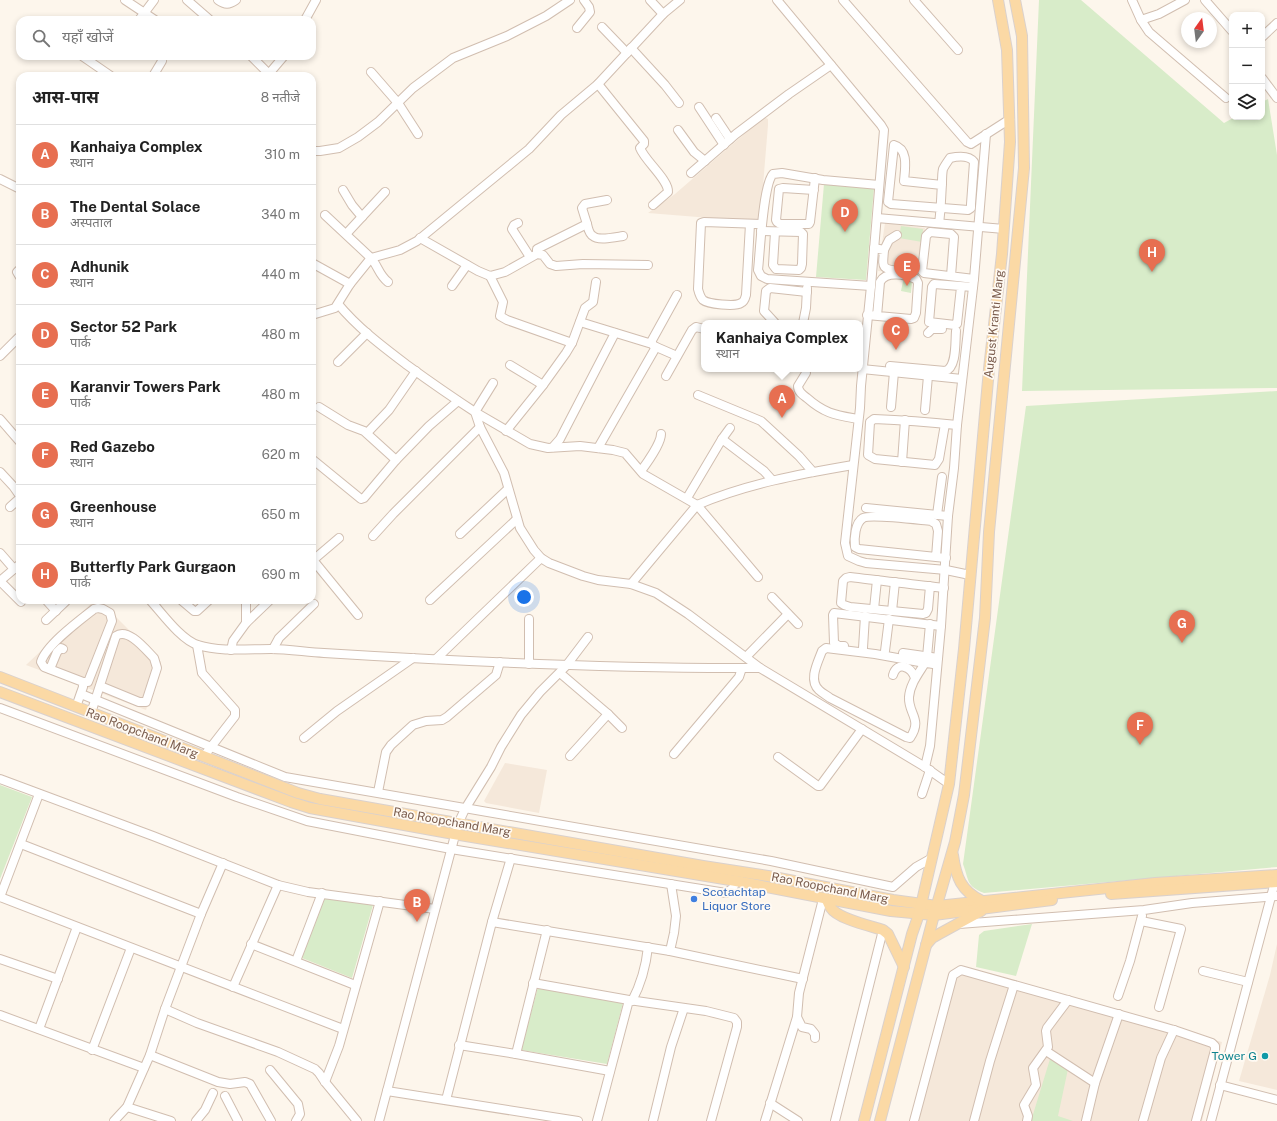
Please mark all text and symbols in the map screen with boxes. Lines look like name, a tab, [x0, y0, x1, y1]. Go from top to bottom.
north arrow	[1181, 12, 1217, 48]
map controls	[1229, 12, 1265, 120]
button: +	[1229, 12, 1265, 48]
search box	[16, 16, 316, 60]
icon: search	[30, 27, 52, 49]
text: यहाँ खोजें	[62, 28, 113, 45]
button: −	[1229, 48, 1265, 84]
button: layers	[1229, 84, 1265, 120]
text: आस-पास	[32, 87, 99, 107]
text: 8 नतीजे	[261, 90, 300, 105]
text: Kanhaiya Complex	[70, 138, 203, 155]
text: A	[40, 147, 50, 162]
text: 310 m	[264, 147, 300, 162]
text: स्थान	[70, 155, 94, 170]
text: The Dental Solace	[70, 198, 200, 215]
pin: D	[832, 199, 858, 232]
text: B	[41, 207, 49, 222]
text: 340 m	[261, 207, 300, 222]
text: अस्पताल	[70, 215, 112, 230]
pin: H	[1139, 239, 1165, 272]
pin: E	[894, 253, 920, 286]
text: Adhunik	[70, 258, 129, 275]
text: C	[40, 267, 50, 282]
text: 440 m	[261, 267, 300, 282]
street label: August Kranti Marg	[981, 269, 1007, 379]
text: स्थान	[70, 275, 94, 290]
pin: C	[883, 317, 909, 350]
text: Sector 52 Park	[70, 318, 177, 335]
popup	[701, 320, 863, 372]
text: D	[40, 327, 50, 342]
text: 480 m	[261, 327, 300, 342]
text: Kanhaiya Complex	[716, 329, 848, 346]
text: पार्क	[70, 335, 91, 350]
text: स्थान	[716, 346, 739, 361]
text: Karanvir Towers Park	[70, 378, 221, 395]
pin: A	[769, 385, 795, 418]
text: E	[41, 387, 49, 402]
text: 480 m	[261, 387, 300, 402]
text: पार्क	[70, 395, 91, 410]
text: Red Gazebo	[70, 438, 155, 455]
text: F	[41, 447, 49, 462]
text: 620 m	[262, 447, 300, 462]
text: स्थान	[70, 455, 94, 470]
text: Greenhouse	[70, 498, 157, 515]
text: G	[40, 507, 50, 522]
text: 650 m	[261, 507, 300, 522]
text: स्थान	[70, 515, 94, 530]
text: Butterfly Park Gurgaon	[70, 558, 236, 575]
text: H	[40, 567, 50, 582]
text: 690 m	[262, 567, 300, 582]
text: पार्क	[70, 575, 91, 590]
your location	[514, 587, 534, 607]
pin: G	[1169, 610, 1195, 643]
street label: Rao Roopchand Marg	[84, 705, 200, 761]
pin: F	[1127, 712, 1153, 745]
street label: Rao Roopchand Marg	[392, 805, 512, 839]
street label: Rao Roopchand Marg	[770, 870, 890, 906]
place label: Scotachtap Liquor Store	[702, 885, 771, 913]
pin: B	[404, 889, 430, 922]
marker: Scotachtap Liquor Store	[689, 894, 699, 904]
place label: Tower G	[1212, 1049, 1257, 1063]
marker: Tower G	[1260, 1051, 1270, 1061]

